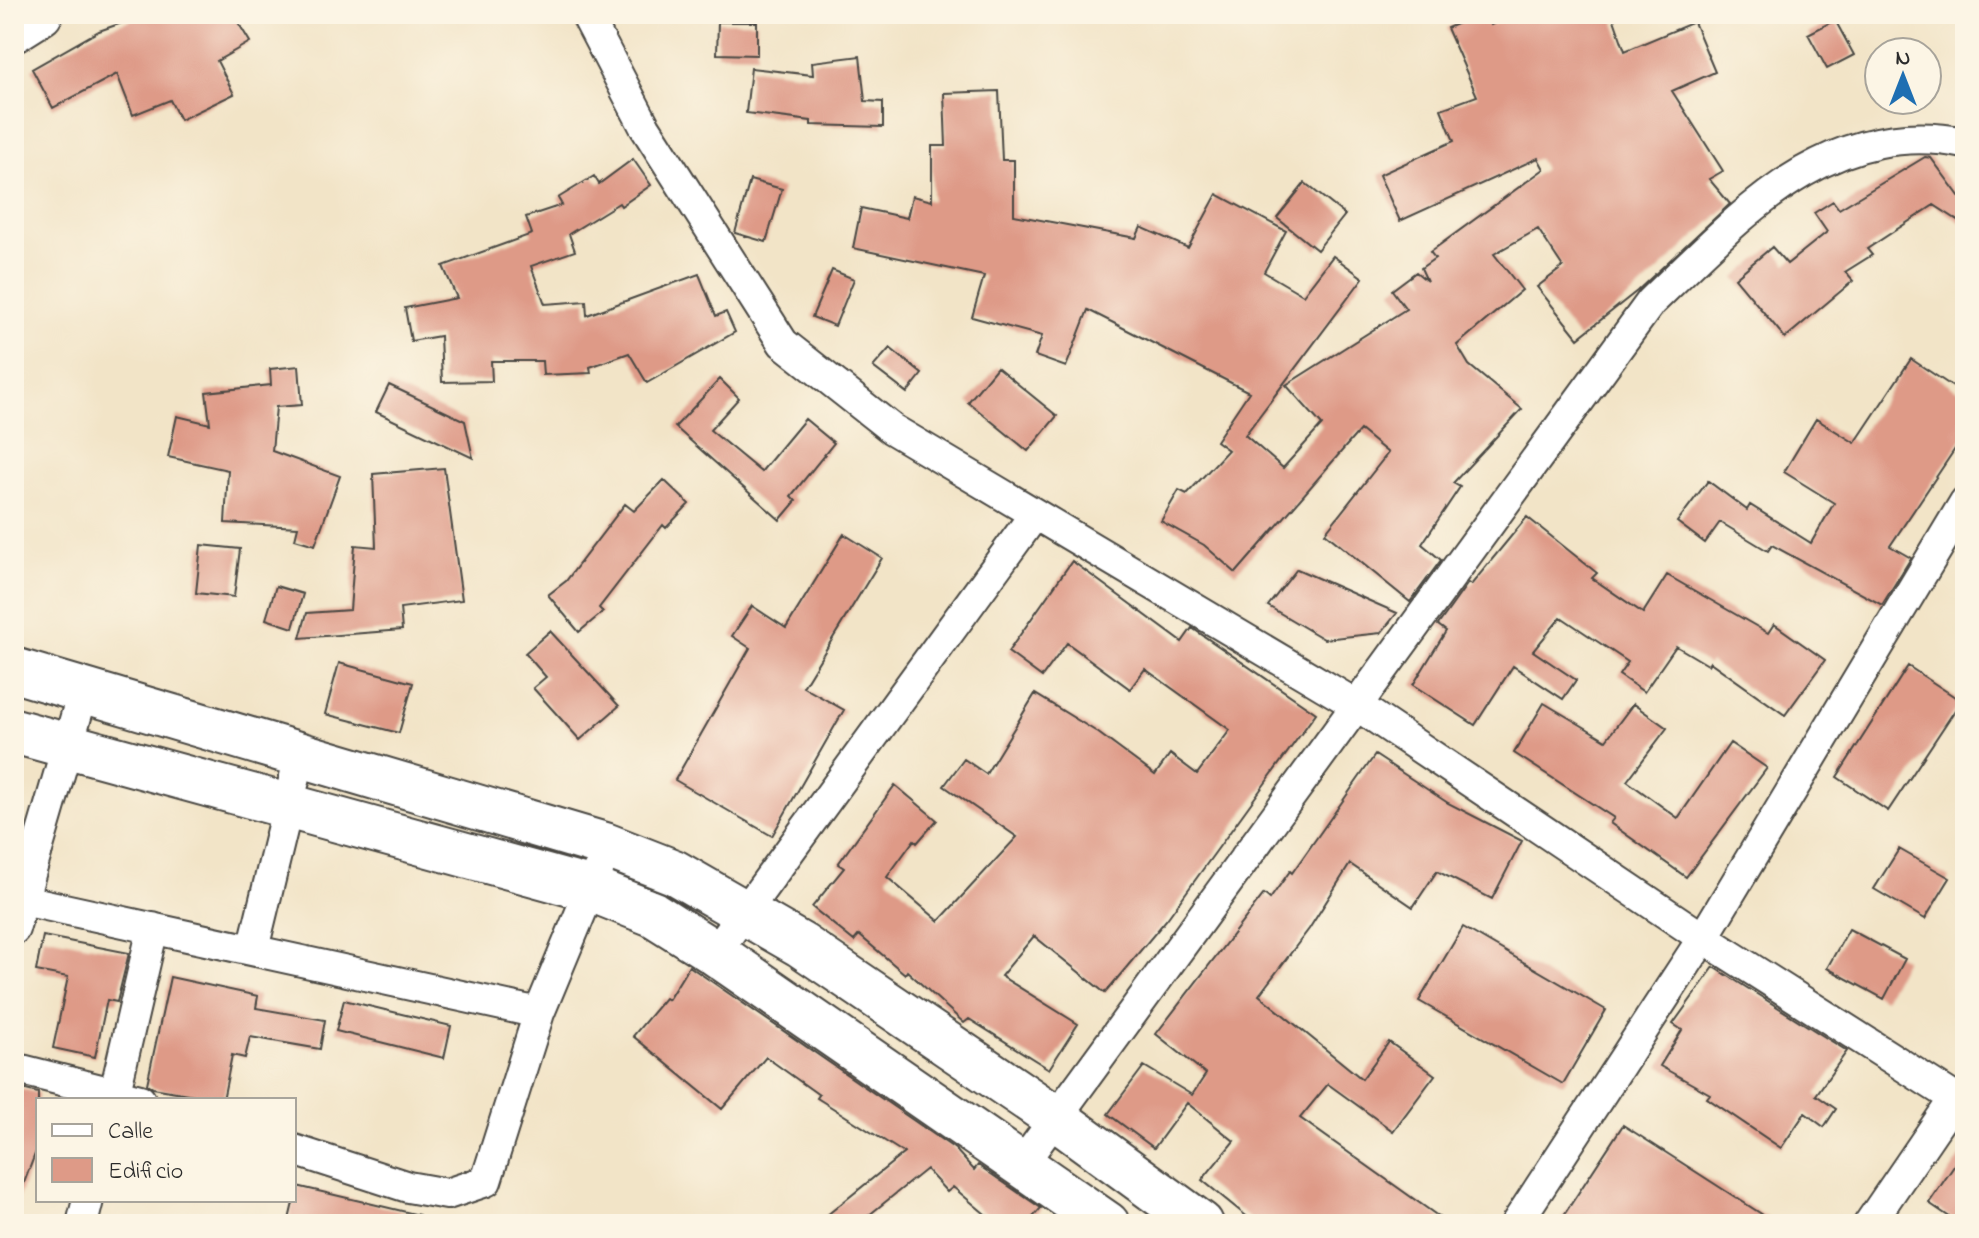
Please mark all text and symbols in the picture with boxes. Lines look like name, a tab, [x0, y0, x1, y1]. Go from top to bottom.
north arrow	[1863, 36, 1943, 116]
text: N	[1896, 43, 1910, 75]
legend	[36, 1098, 296, 1202]
text: Calle	[108, 1115, 153, 1150]
text: Edificio	[108, 1155, 183, 1190]

